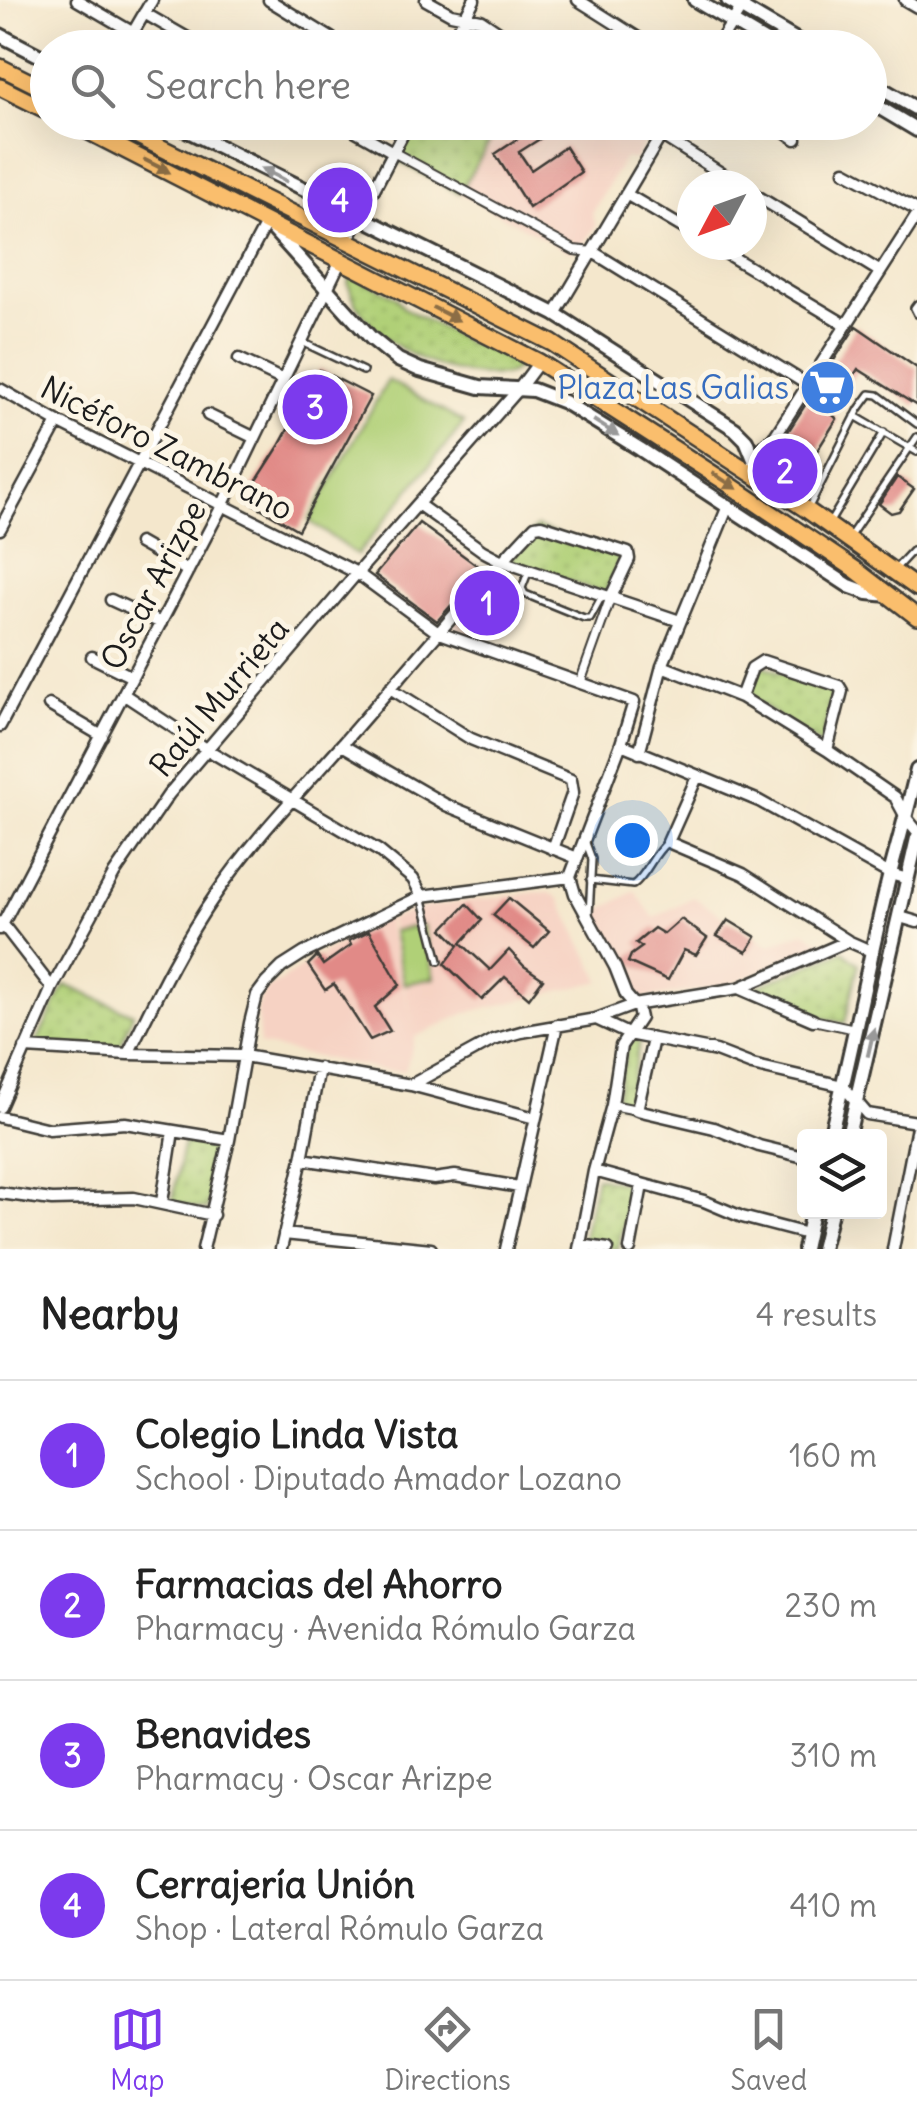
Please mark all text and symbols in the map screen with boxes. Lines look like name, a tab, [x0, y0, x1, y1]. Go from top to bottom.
search box	[30, 30, 887, 140]
icon: search	[65, 58, 120, 113]
text: Search here	[145, 62, 351, 109]
one-way arrow	[142, 158, 171, 175]
pin: 4	[308, 162, 372, 238]
one-way arrow	[259, 167, 288, 184]
north arrow	[677, 170, 767, 260]
one-way arrow	[432, 305, 461, 322]
supermarket icon: Plaza Las Galias	[798, 357, 858, 417]
street label: Nicéforo Zambrano	[34, 367, 300, 529]
place label: Plaza Las Galias	[557, 367, 789, 408]
pin: 3	[282, 370, 348, 444]
one-way arrow	[592, 418, 620, 436]
pin: 2	[752, 434, 818, 508]
one-way arrow	[711, 472, 738, 490]
street label: Oscar Arizpe	[91, 493, 215, 677]
pin: 1	[454, 566, 520, 640]
street label: Raúl Murrieta	[140, 609, 298, 785]
your location	[607, 815, 658, 866]
one-way arrow	[864, 1026, 879, 1057]
map controls	[797, 1129, 887, 1219]
button: layers	[797, 1129, 887, 1219]
text: Nearby	[40, 1288, 179, 1340]
text: 4 results	[756, 1294, 877, 1335]
text: Colegio Linda Vista	[135, 1411, 458, 1458]
text: 1	[66, 1435, 79, 1476]
text: 160 m	[789, 1435, 877, 1476]
text: School · Diputado Amador Lozano	[135, 1458, 622, 1499]
text: Farmacias del Ahorro	[135, 1561, 503, 1608]
text: 2	[64, 1585, 81, 1626]
text: 230 m	[785, 1585, 877, 1626]
text: Pharmacy · Avenida Rómulo Garza	[135, 1608, 636, 1649]
text: Benavides	[135, 1711, 311, 1758]
text: 3	[63, 1735, 82, 1776]
text: 310 m	[790, 1735, 877, 1776]
text: Pharmacy · Oscar Arizpe	[135, 1758, 493, 1799]
text: Cerrajería Unión	[135, 1861, 415, 1908]
text: 4	[63, 1885, 82, 1926]
text: 410 m	[789, 1885, 877, 1926]
text: Shop · Lateral Rómulo Garza	[135, 1908, 544, 1949]
tab: Map	[110, 2002, 165, 2098]
tab: Directions	[384, 2002, 511, 2098]
tab: Saved	[730, 2002, 807, 2098]

